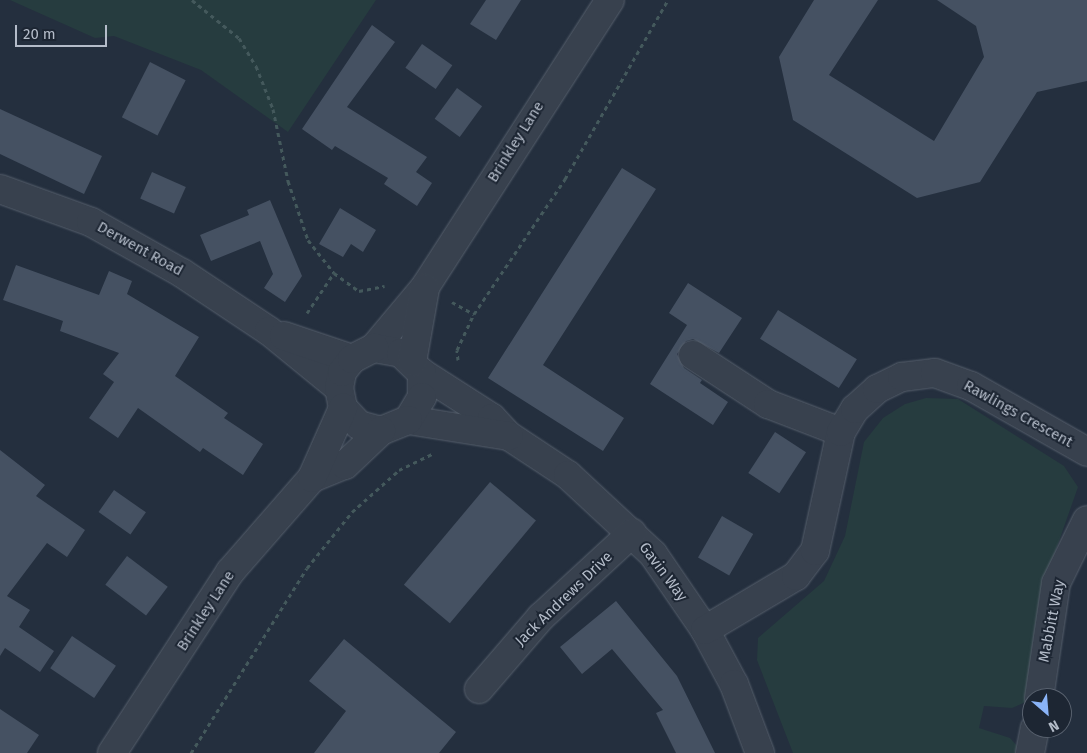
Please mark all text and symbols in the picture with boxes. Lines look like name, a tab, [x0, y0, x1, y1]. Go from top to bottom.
scale bar	[18, 15, 110, 47]
text: 20 m	[23, 25, 56, 43]
street label: Brinkley Lane	[484, 98, 548, 186]
street label: Derwent Road	[94, 218, 186, 280]
street label: Rawlings Crescent	[960, 377, 1076, 451]
street label: Gavin Way	[635, 539, 691, 605]
street label: Jack Andrews Drive	[512, 548, 616, 650]
street label: Brinkley Lane	[173, 568, 239, 654]
street label: Mabbitt Way	[1035, 578, 1069, 664]
north arrow	[1022, 688, 1072, 738]
text: N	[1046, 716, 1062, 736]

